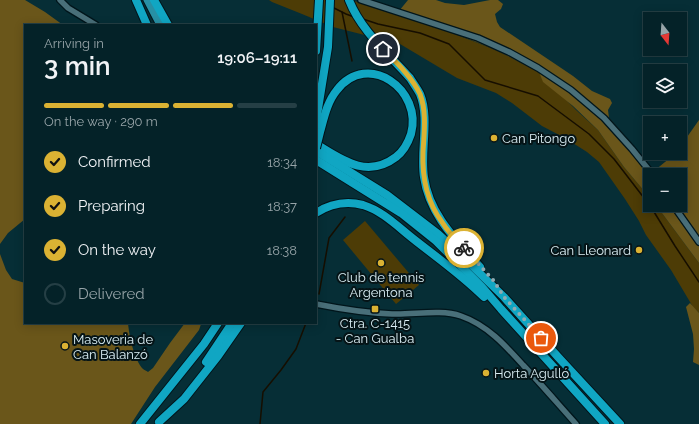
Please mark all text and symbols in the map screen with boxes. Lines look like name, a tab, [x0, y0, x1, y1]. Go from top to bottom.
north arrow	[643, 12, 687, 56]
map controls	[643, 12, 687, 212]
pin	[366, 32, 400, 66]
text: Arriving in	[44, 36, 104, 51]
icon: home	[372, 38, 394, 60]
text: 19:06–19:11	[217, 49, 297, 67]
text: 3 min	[44, 51, 111, 81]
button: layers	[643, 64, 687, 108]
text: On the way · 290 m	[44, 114, 158, 129]
button: +	[643, 116, 687, 160]
place label: Can Pitongo	[502, 131, 575, 146]
marker: Can Pitongo	[489, 133, 499, 143]
icon: check	[44, 151, 66, 173]
text: Confirmed	[78, 153, 151, 171]
text: 18:34	[267, 155, 297, 170]
button: −	[643, 168, 687, 212]
icon: check	[44, 195, 66, 217]
text: Preparing	[78, 197, 145, 215]
text: 18:37	[267, 199, 297, 214]
courier	[444, 228, 484, 268]
icon: bike	[453, 237, 475, 259]
icon: check	[44, 239, 66, 261]
text: On the way	[78, 241, 156, 259]
text: 18:38	[267, 243, 297, 258]
place label: Can Lleonard	[550, 243, 631, 258]
marker: Can Lleonard	[634, 245, 644, 255]
marker: Club de tennis Argentona	[376, 258, 386, 268]
place label: Club de tennis Argentona	[338, 270, 424, 300]
text: Delivered	[78, 285, 145, 303]
marker: Ctra. C-1415 - Can Gualba	[370, 304, 380, 314]
place label: Ctra. C-1415 - Can Gualba	[336, 316, 414, 346]
pin	[524, 321, 558, 355]
icon: bag	[530, 327, 552, 349]
place label: Masoveria de Can Balanzó	[73, 332, 153, 362]
marker: Masoveria de Can Balanzó	[60, 341, 70, 351]
place label: Horta Agulló	[494, 366, 570, 381]
marker: Horta Agulló	[481, 368, 491, 378]

